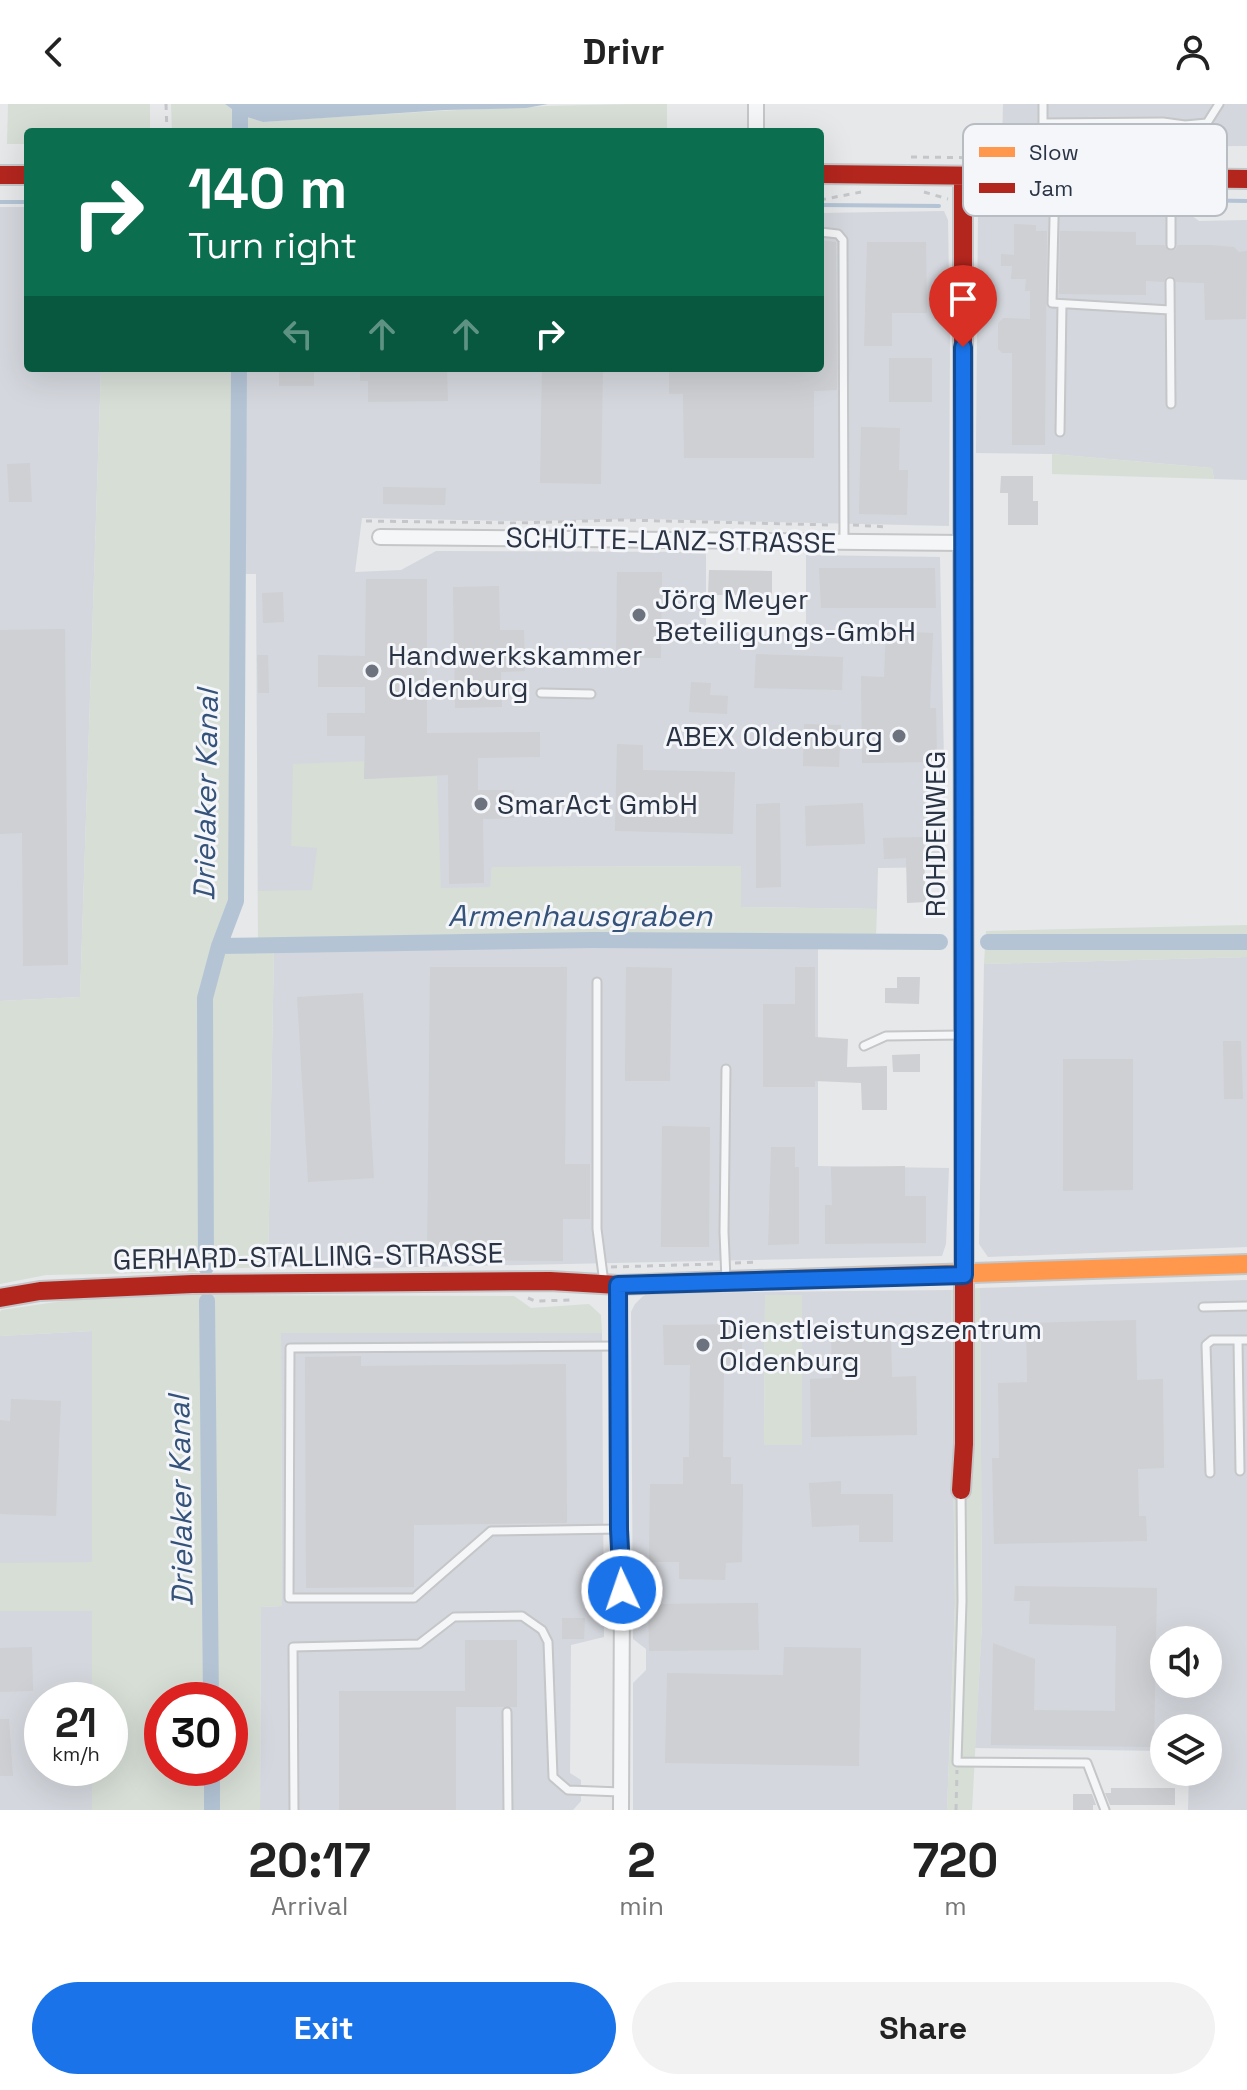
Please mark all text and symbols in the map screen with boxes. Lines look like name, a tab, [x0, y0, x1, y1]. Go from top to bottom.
text: Drivr	[583, 29, 664, 75]
icon: back	[32, 30, 76, 74]
icon: person	[1171, 30, 1215, 74]
legend	[963, 124, 1227, 216]
text: Slow	[1029, 138, 1079, 166]
text: 140 m	[188, 153, 347, 224]
icon: right	[56, 160, 160, 264]
text: Jam	[1029, 174, 1073, 202]
text: Turn right	[188, 223, 357, 269]
pin	[929, 265, 997, 347]
icon: arrive	[941, 277, 985, 321]
icon: left	[276, 312, 320, 356]
icon: ahead	[360, 312, 404, 356]
icon: ahead	[444, 312, 488, 356]
icon: right	[528, 312, 572, 356]
street label: SCHÜTTE-LANZ-STRASSE	[505, 519, 837, 561]
place label: Jörg Meyer Beteiligungs-GmbH	[655, 581, 916, 649]
marker: Jörg Meyer Beteiligungs-GmbH	[630, 606, 648, 624]
place label: Handwerkskammer Oldenburg	[388, 637, 643, 705]
marker: Handwerkskammer Oldenburg	[363, 662, 381, 680]
water label: Drielaker Kanal	[184, 685, 227, 901]
place label: ABEX Oldenburg	[665, 718, 883, 754]
marker: ABEX Oldenburg	[890, 727, 908, 745]
street label: ROHDENWEG	[917, 751, 953, 917]
place label: SmarAct GmbH	[497, 786, 698, 822]
marker: SmarAct GmbH	[472, 795, 490, 813]
water label: Armenhausgraben	[448, 896, 713, 935]
street label: GERHARD-STALLING-STRASSE	[112, 1235, 504, 1277]
place label: Dienstleistungszentrum Oldenburg	[719, 1311, 1042, 1379]
marker: Dienstleistungszentrum Oldenburg	[694, 1336, 712, 1354]
water label: Drielaker Kanal	[159, 1391, 202, 1607]
position arrow	[580, 1548, 664, 1632]
map controls	[1150, 1626, 1222, 1786]
button: sound	[1150, 1626, 1222, 1698]
speed limit sign: 30	[144, 1682, 248, 1786]
text: 21	[55, 1698, 97, 1749]
button: layers	[1150, 1714, 1222, 1786]
text: km/h	[52, 1741, 100, 1767]
text: 20:17	[249, 1830, 371, 1891]
text: 2	[627, 1830, 656, 1891]
text: 720	[912, 1830, 998, 1891]
text: Arrival	[271, 1889, 348, 1923]
text: min	[619, 1889, 664, 1923]
text: m	[944, 1889, 967, 1923]
button: Exit	[32, 1982, 616, 2074]
button: Share	[632, 1982, 1215, 2074]

